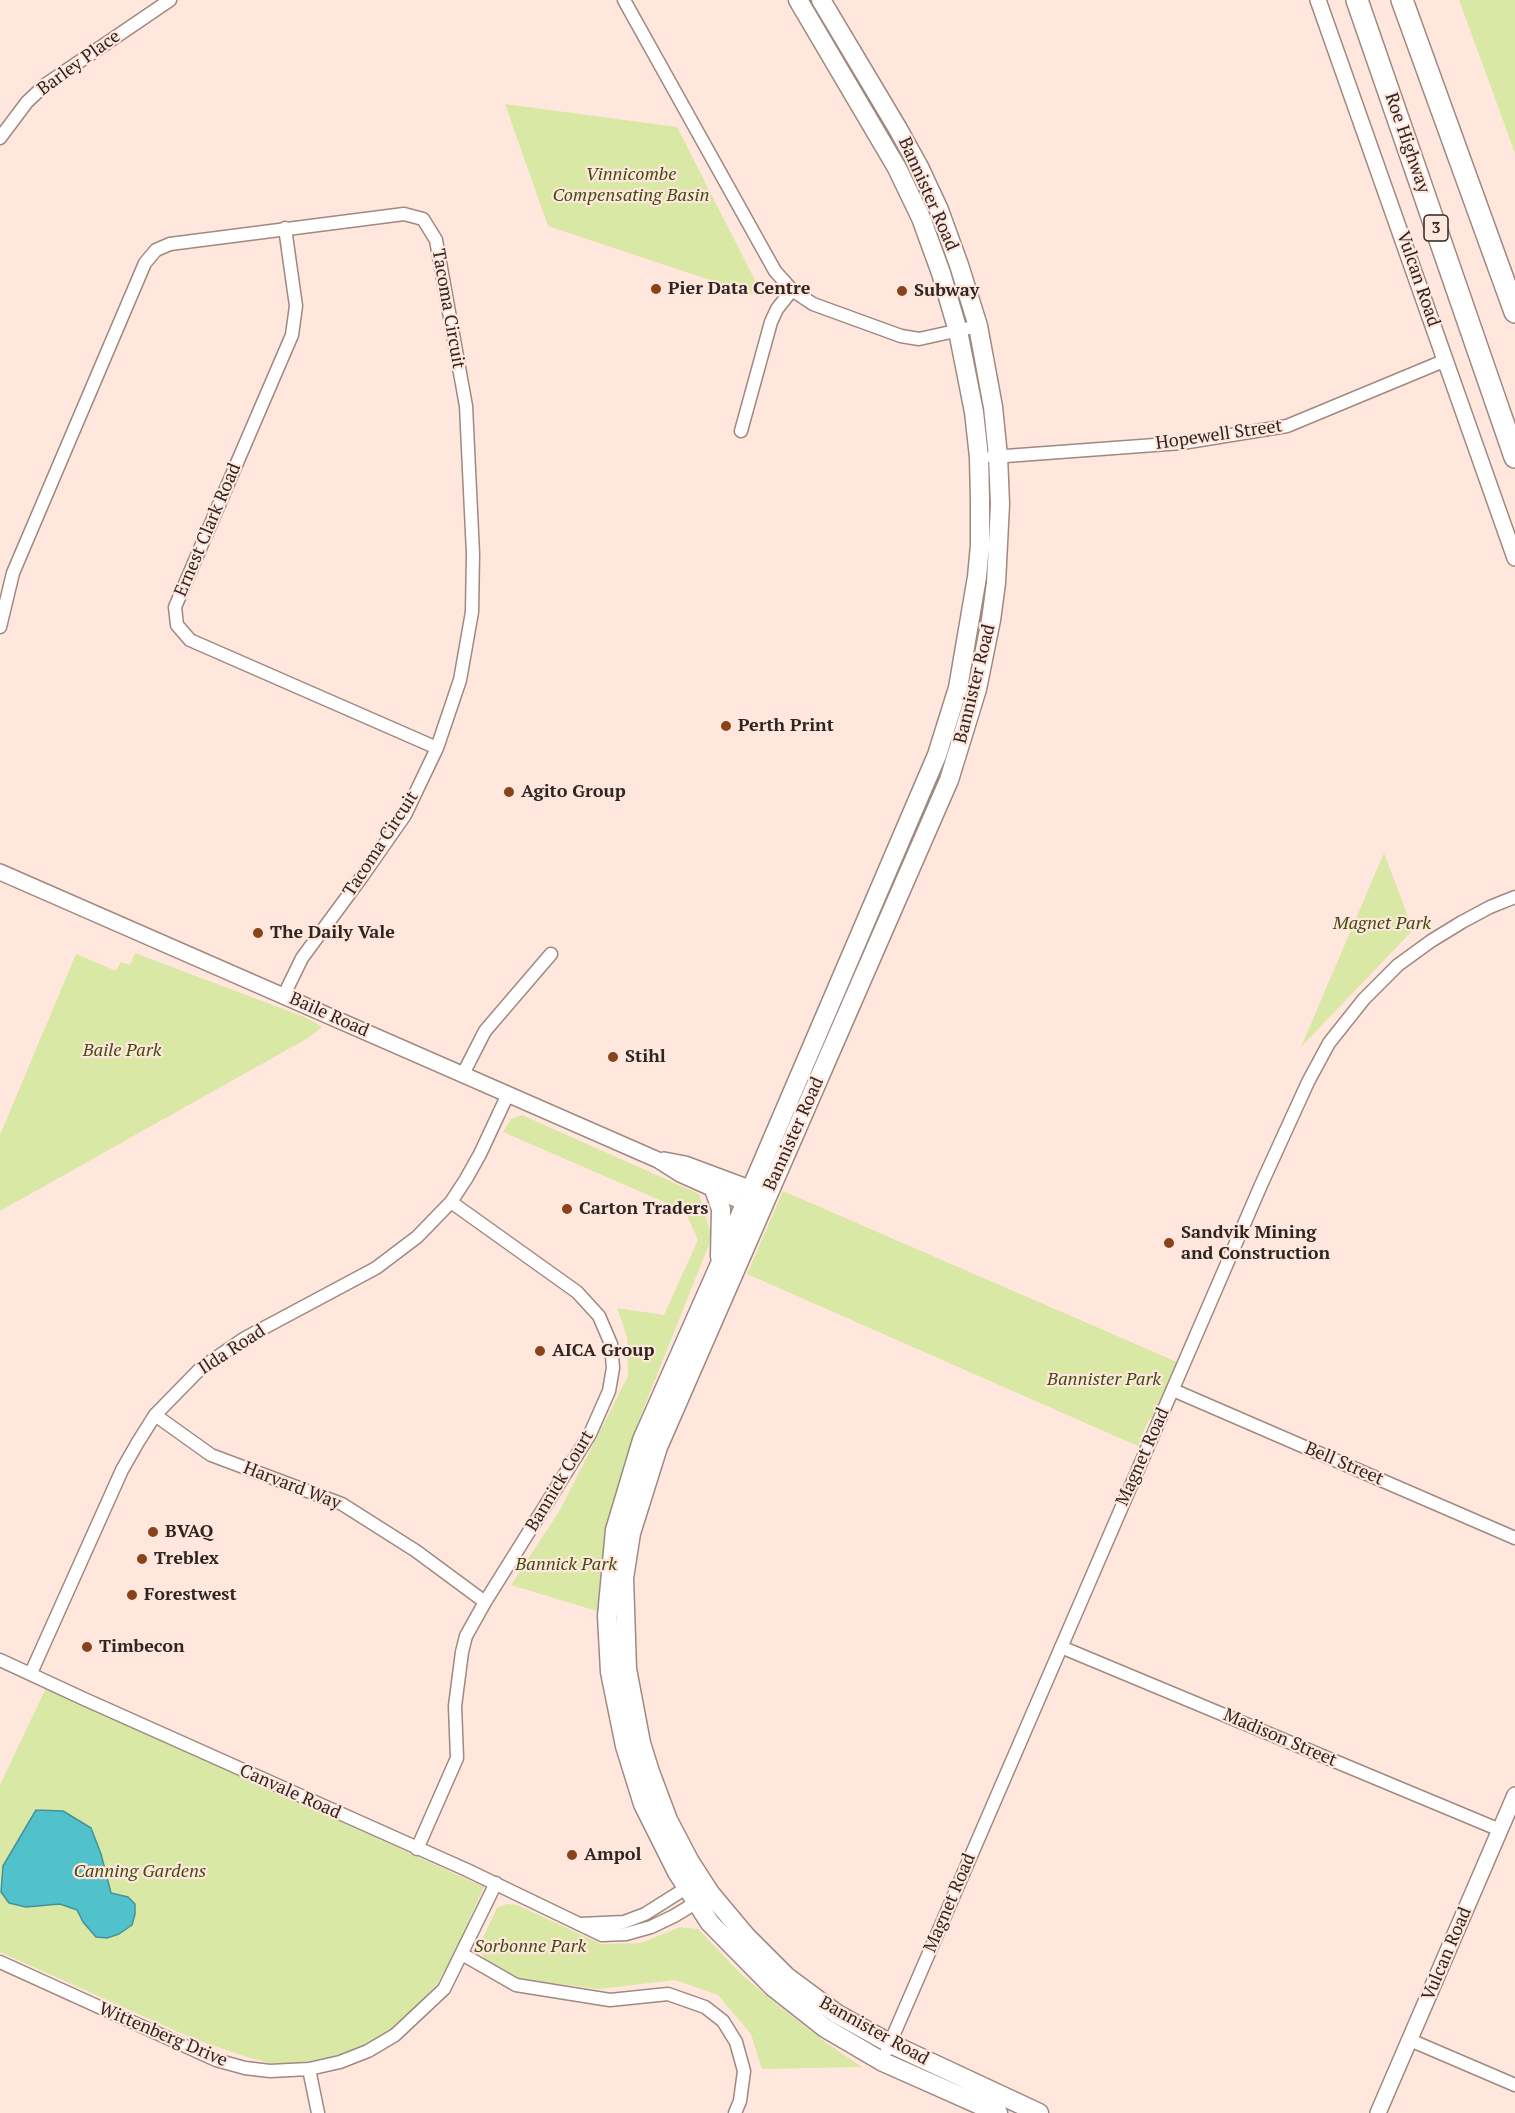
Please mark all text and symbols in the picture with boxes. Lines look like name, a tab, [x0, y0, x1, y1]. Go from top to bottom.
street label: Barley Place	[33, 26, 125, 100]
street label: Roe Highway	[1380, 90, 1434, 196]
street label: Bannister Road	[893, 134, 963, 254]
park label: Vinnicombe Compensating Basin	[553, 164, 709, 207]
road number: 3	[1424, 215, 1448, 241]
street label: Vulcan Road	[1392, 229, 1444, 329]
street label: Tacoma Circuit	[427, 247, 469, 371]
place label: Pier Data Centre	[668, 278, 810, 300]
place label: Subway	[914, 280, 979, 302]
marker: Pier Data Centre	[649, 282, 663, 296]
marker: Subway	[895, 284, 909, 298]
street label: Hopewell Street	[1154, 415, 1284, 455]
street label: Ernest Clark Road	[170, 460, 246, 600]
street label: Bannister Road	[950, 622, 1000, 746]
place label: Perth Print	[738, 715, 834, 737]
marker: Perth Print	[719, 719, 733, 733]
place label: Agito Group	[521, 781, 626, 803]
marker: Agito Group	[502, 785, 516, 799]
street label: Tacoma Circuit	[339, 787, 423, 901]
park label: Magnet Park	[1333, 913, 1431, 935]
place label: The Daily Vale	[270, 922, 395, 944]
marker: The Daily Vale	[251, 926, 265, 940]
street label: Baile Road	[286, 988, 372, 1042]
park label: Baile Park	[83, 1040, 161, 1062]
place label: Stihl	[625, 1046, 666, 1068]
marker: Stihl	[606, 1050, 620, 1064]
street label: Bannister Road	[759, 1074, 829, 1194]
place label: Carton Traders	[579, 1198, 708, 1220]
marker: Carton Traders	[560, 1202, 574, 1216]
place label: Sandvik Mining and Construction	[1181, 1222, 1330, 1264]
marker: Sandvik Mining and Construction	[1162, 1236, 1176, 1250]
street label: Ilda Road	[195, 1320, 269, 1380]
place label: AICA Group	[552, 1340, 654, 1362]
marker: AICA Group	[533, 1344, 547, 1358]
park label: Bannister Park	[1047, 1369, 1161, 1391]
street label: Magnet Road	[1112, 1405, 1174, 1509]
street label: Bannick Court	[521, 1427, 599, 1535]
street label: Bell Street	[1301, 1438, 1387, 1490]
street label: Harvard Way	[240, 1458, 344, 1514]
place label: BVAQ	[165, 1521, 213, 1543]
marker: BVAQ	[146, 1525, 160, 1539]
place label: Treblex	[154, 1548, 219, 1570]
marker: Treblex	[135, 1552, 149, 1566]
park label: Bannick Park	[515, 1554, 617, 1576]
place label: Forestwest	[144, 1584, 237, 1606]
marker: Forestwest	[125, 1588, 139, 1602]
place label: Timbecon	[99, 1636, 185, 1658]
marker: Timbecon	[80, 1640, 94, 1654]
street label: Madison Street	[1220, 1704, 1340, 1772]
street label: Canvale Road	[236, 1760, 344, 1824]
place label: Ampol	[584, 1844, 641, 1866]
marker: Ampol	[565, 1848, 579, 1862]
street label: Magnet Road	[920, 1850, 980, 1956]
park label: Canning Gardens	[74, 1861, 206, 1883]
street label: Vulcan Road	[1418, 1904, 1476, 2004]
park label: Sorbonne Park	[474, 1936, 586, 1958]
street label: Bannister Road	[815, 1992, 933, 2070]
street label: Wittenberg Drive	[95, 1998, 231, 2072]

